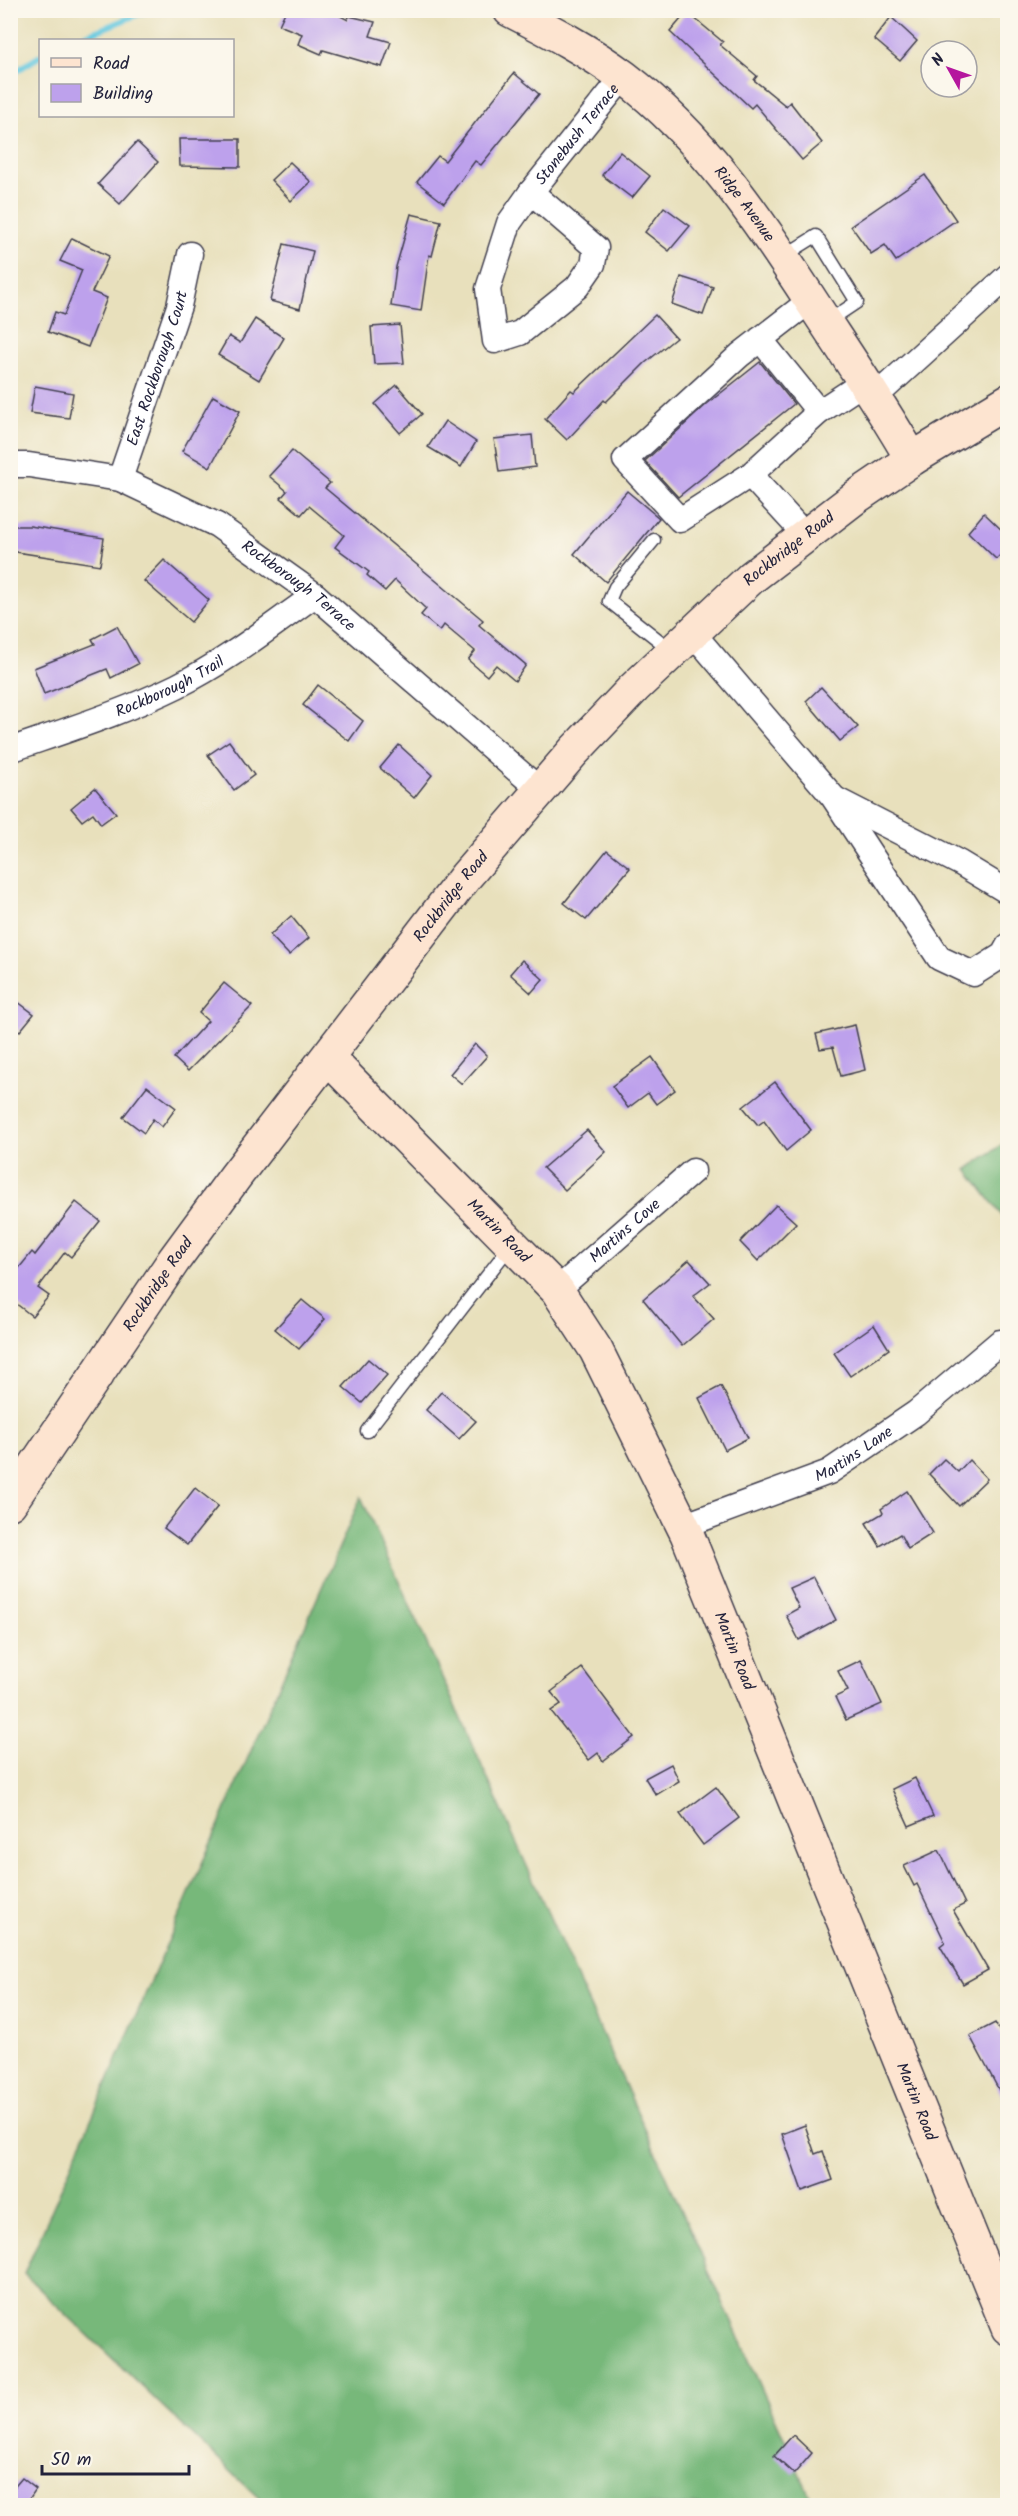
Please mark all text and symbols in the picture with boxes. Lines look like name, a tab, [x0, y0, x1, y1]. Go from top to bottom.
legend	[39, 39, 234, 117]
north arrow	[919, 39, 979, 99]
text: N	[926, 48, 951, 72]
text: Road	[93, 50, 130, 79]
street label: Stonebush Terrace	[529, 78, 626, 190]
text: Building	[93, 80, 153, 109]
street label: Ridge Avenue	[708, 160, 781, 247]
street label: East Rockborough Court	[120, 288, 195, 449]
street label: Rockbridge Road	[737, 505, 841, 592]
street label: Rockborough Terrace	[236, 534, 361, 637]
street label: Rockborough Trail	[112, 649, 229, 724]
street label: Rockbridge Road	[407, 845, 495, 948]
street label: Martins Cove	[583, 1192, 666, 1269]
street label: Martin Road	[461, 1193, 537, 1270]
street label: Rockbridge Road	[117, 1231, 200, 1337]
street label: Martins Lane	[811, 1420, 898, 1489]
street label: Martin Road	[707, 1608, 762, 1695]
street label: Martin Road	[889, 2059, 944, 2145]
scale bar	[42, 2438, 189, 2476]
text: 50 m	[51, 2446, 91, 2475]

